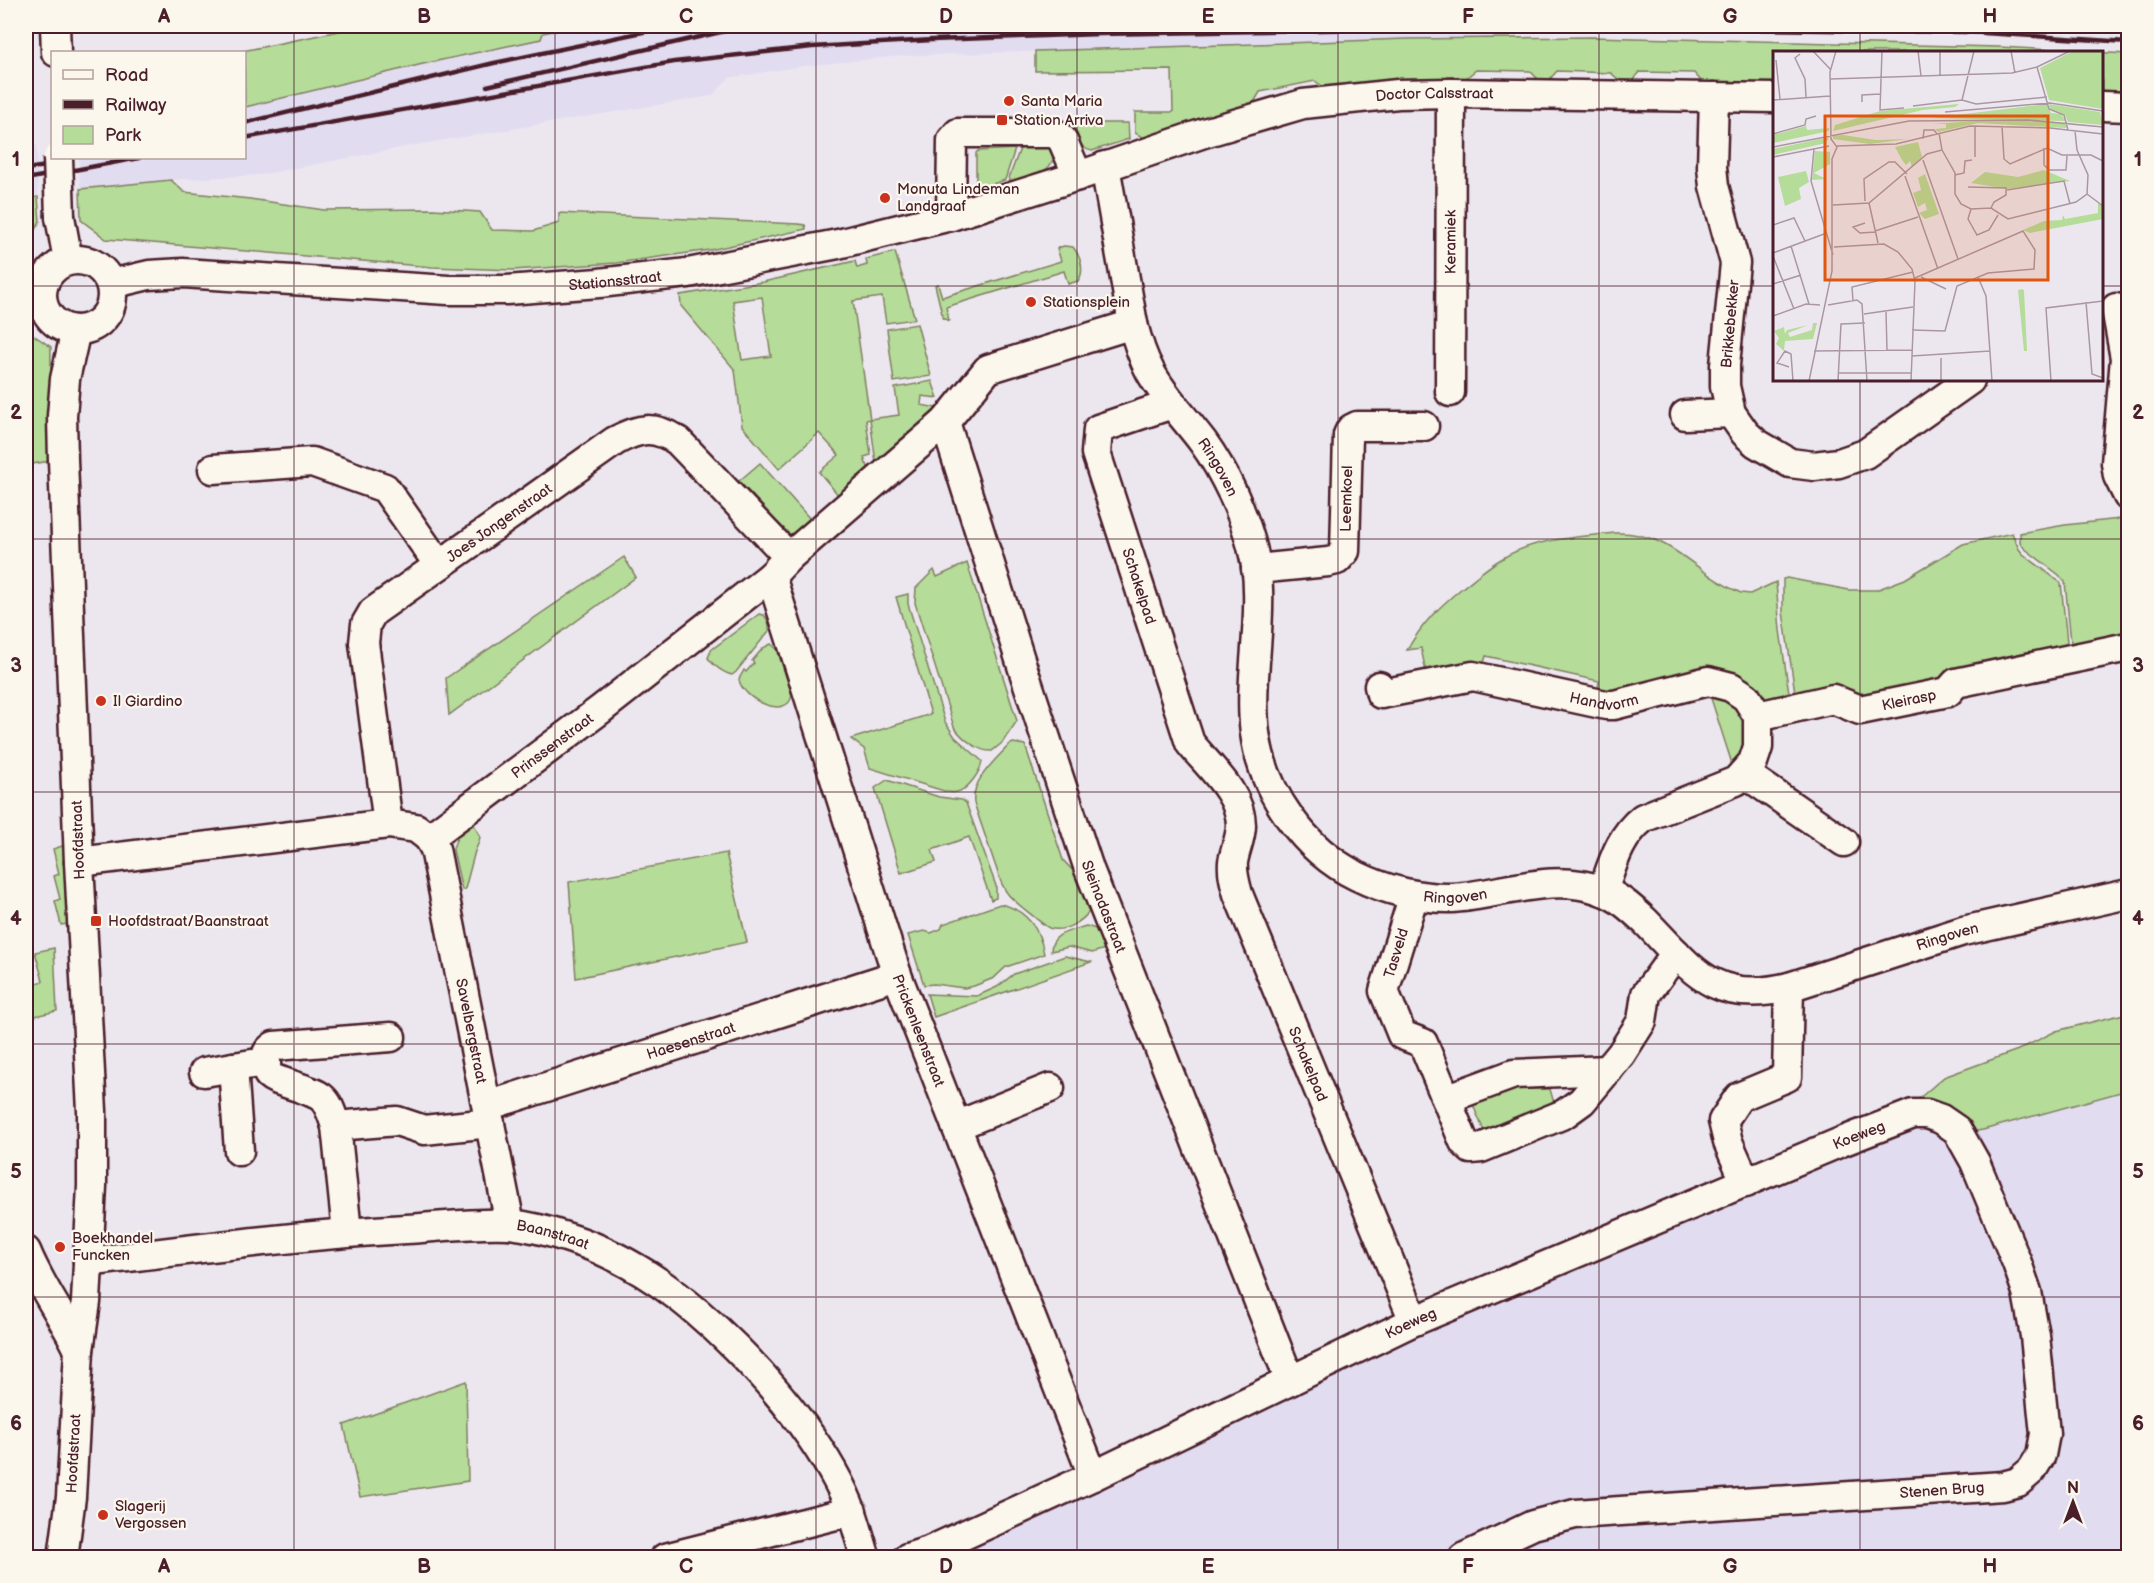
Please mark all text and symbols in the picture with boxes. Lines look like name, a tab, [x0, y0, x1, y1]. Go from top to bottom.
text: A	[157, 5, 171, 29]
text: B	[417, 5, 431, 29]
text: C	[679, 5, 693, 29]
text: D	[939, 5, 953, 29]
text: E	[1202, 5, 1215, 29]
text: F	[1462, 5, 1474, 29]
text: G	[1723, 5, 1738, 29]
text: H	[1983, 5, 1997, 29]
legend	[51, 51, 246, 159]
inset map	[1773, 51, 2103, 381]
text: Road	[105, 65, 149, 86]
street label: Doctor Calsstraat	[1374, 84, 1494, 106]
place label: Santa Maria	[1021, 92, 1103, 111]
marker: Santa Maria	[1002, 94, 1016, 108]
text: Railway	[105, 95, 167, 116]
place label: Station Arriva	[1014, 111, 1103, 130]
marker: Station Arriva	[995, 113, 1009, 127]
text: Park	[105, 125, 141, 146]
text: 1	[12, 148, 20, 172]
text: 1	[2134, 148, 2142, 172]
place label: Monuta Lindeman Landgraaf	[897, 180, 1019, 216]
marker: Monuta Lindeman Landgraaf	[878, 191, 892, 205]
street label: Keramiek	[1441, 209, 1461, 274]
street label: Stationsstraat	[568, 267, 663, 295]
street label: Brikkebekker	[1717, 278, 1744, 369]
place label: Stationsplein	[1043, 293, 1130, 312]
marker: Stationsplein	[1024, 295, 1038, 309]
text: 2	[10, 401, 22, 425]
text: 2	[2132, 401, 2144, 425]
street label: Ringoven	[1193, 434, 1242, 499]
street label: Leemkoel	[1337, 465, 1357, 532]
street label: Joes Jongenstraat	[443, 479, 556, 567]
street label: Schakelpad	[1117, 546, 1160, 627]
text: 3	[10, 654, 22, 678]
text: 3	[2132, 654, 2144, 678]
street label: Kleirasp	[1880, 686, 1938, 715]
street label: Handvorm	[1568, 688, 1641, 715]
place label: Il Giardino	[113, 692, 183, 711]
marker: Il Giardino	[94, 694, 108, 708]
street label: Prinssenstraat	[508, 709, 598, 783]
street label: Hoofdstraat	[68, 800, 89, 880]
street label: Sleinadastraat	[1077, 858, 1130, 956]
street label: Ringoven	[1422, 885, 1489, 908]
text: 4	[10, 907, 22, 931]
text: 4	[2132, 907, 2144, 931]
place label: Hoofdstraat/Baanstraat	[108, 912, 269, 931]
marker: Hoofdstraat/Baanstraat	[89, 914, 103, 928]
street label: Ringoven	[1914, 919, 1980, 955]
street label: Tasveld	[1380, 926, 1413, 980]
street label: Prickenleenstraat	[888, 972, 949, 1090]
street label: Savelbergstraat	[451, 977, 491, 1086]
street label: Haesenstraat	[644, 1018, 738, 1064]
street label: Schakelpad	[1284, 1024, 1331, 1104]
street label: Koeweg	[1830, 1117, 1888, 1154]
text: 5	[10, 1160, 22, 1184]
text: 5	[2132, 1160, 2144, 1184]
street label: Baanstraat	[515, 1216, 592, 1254]
place label: Boekhandel Funcken	[72, 1229, 153, 1265]
marker: Boekhandel Funcken	[53, 1240, 67, 1254]
street label: Koeweg	[1382, 1304, 1439, 1344]
text: 6	[10, 1412, 22, 1436]
text: 6	[2132, 1412, 2144, 1436]
street label: Hoofdstraat	[62, 1413, 86, 1494]
north arrow	[2043, 1472, 2103, 1532]
street label: Stenen Brug	[1899, 1478, 1985, 1503]
text: N	[2067, 1479, 2079, 1498]
place label: Slagerij Vergossen	[115, 1497, 187, 1533]
marker: Slagerij Vergossen	[96, 1508, 110, 1522]
text: A	[157, 1555, 171, 1579]
text: B	[417, 1555, 431, 1579]
text: C	[679, 1555, 693, 1579]
text: D	[939, 1555, 953, 1579]
text: E	[1202, 1555, 1215, 1579]
text: F	[1462, 1555, 1474, 1579]
text: G	[1723, 1555, 1738, 1579]
text: H	[1983, 1555, 1997, 1579]

